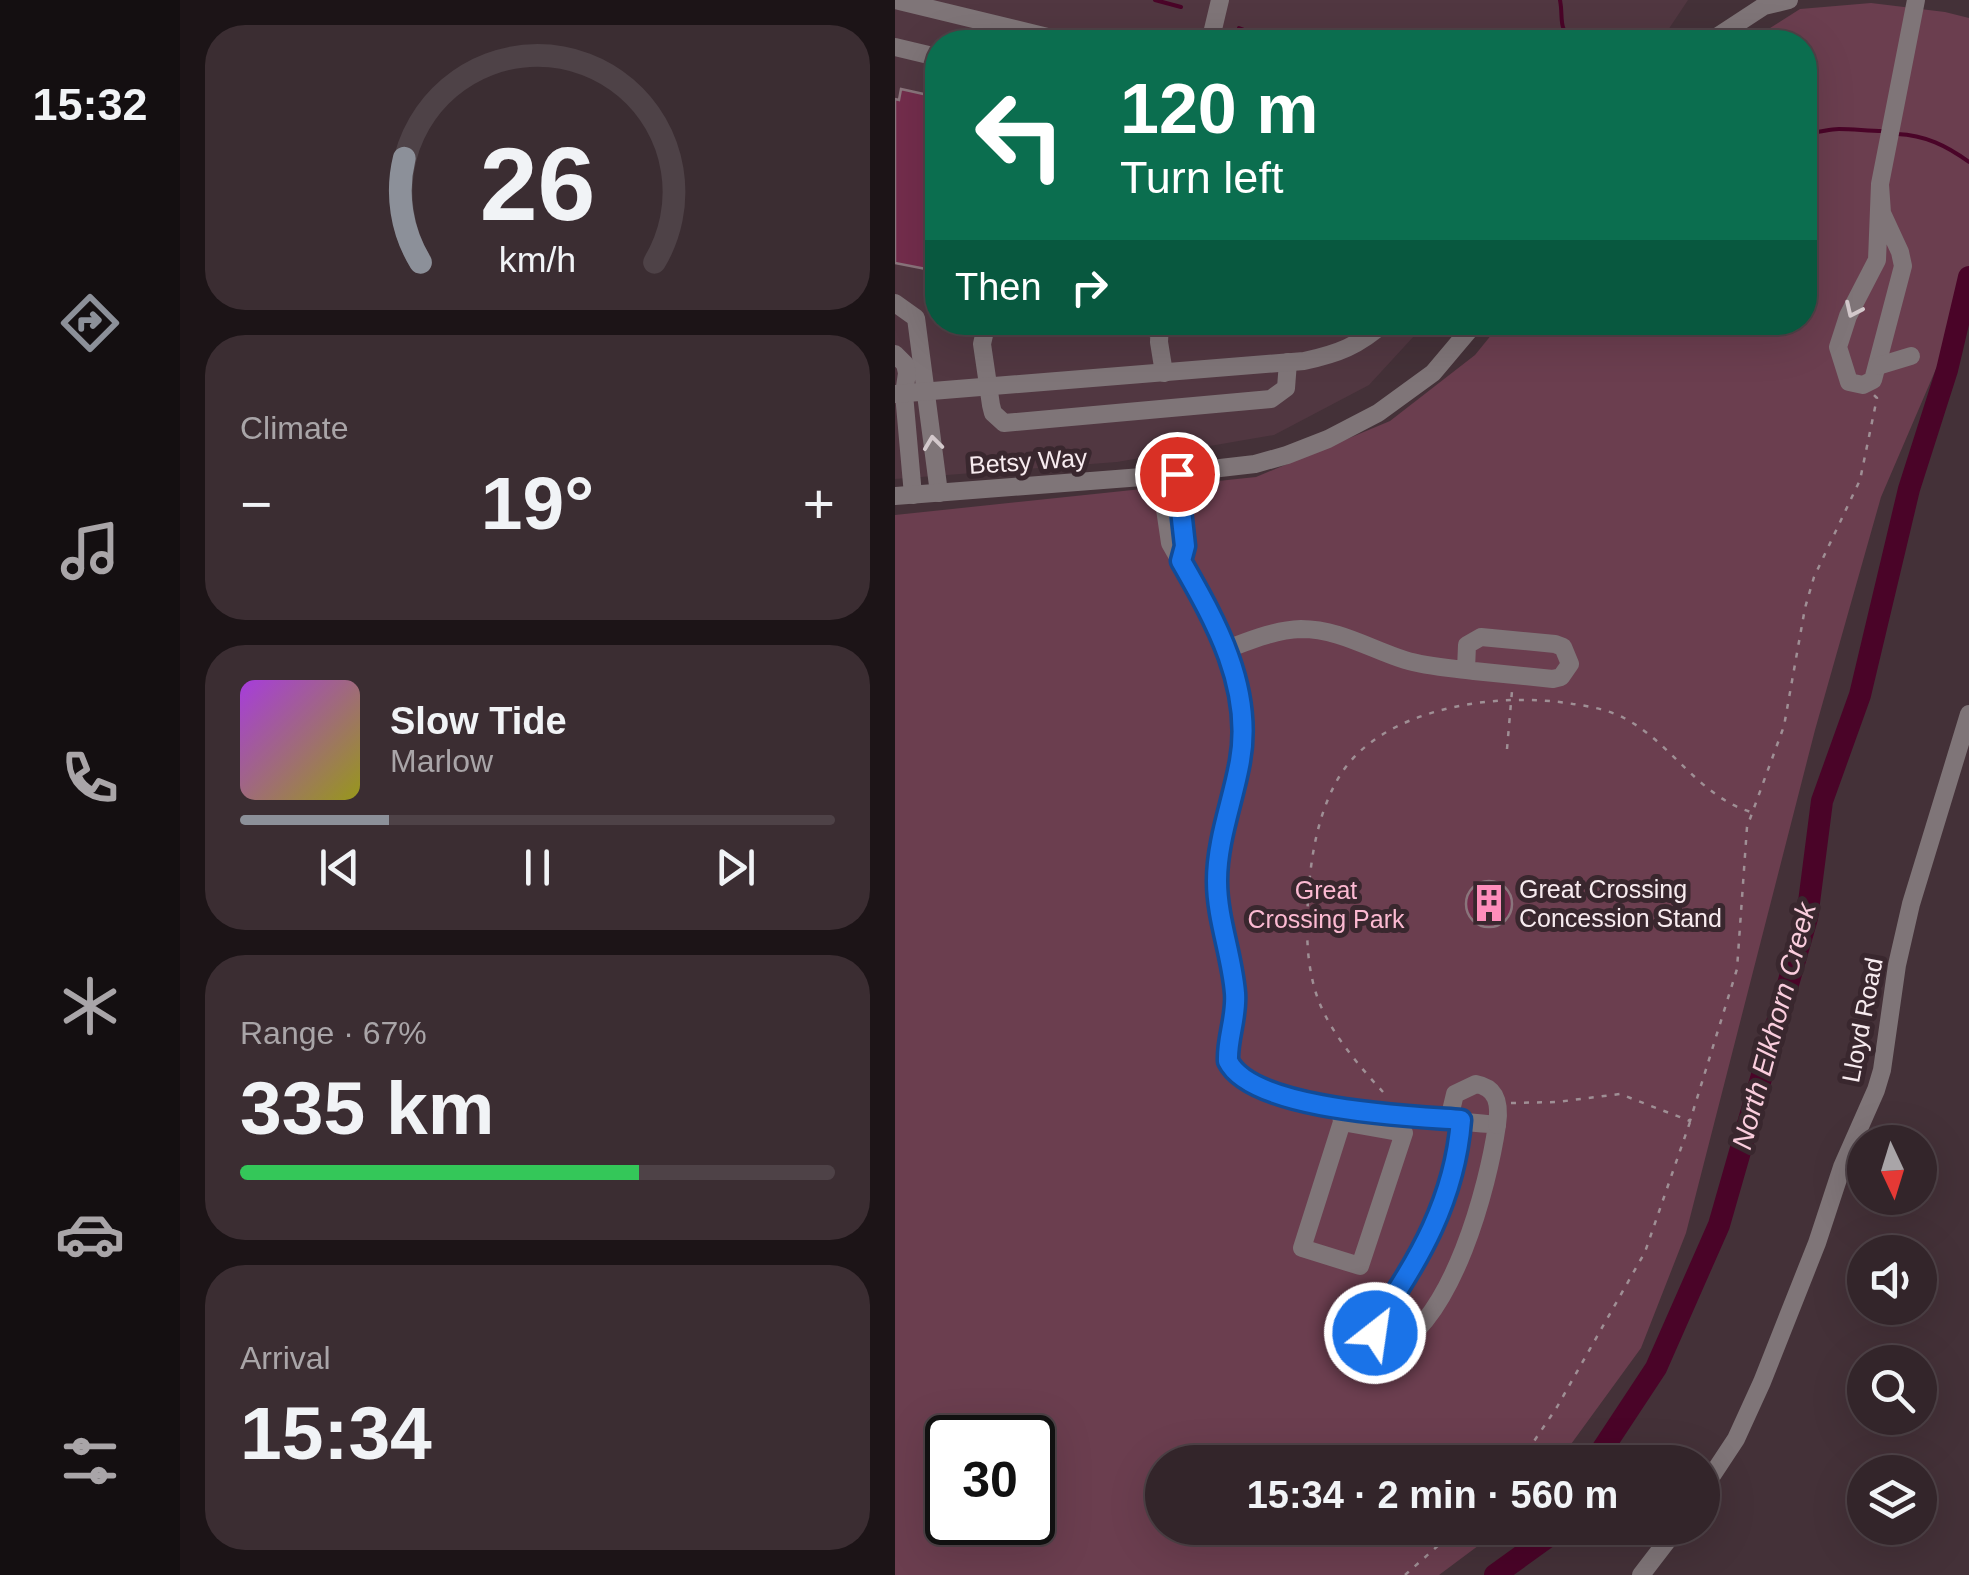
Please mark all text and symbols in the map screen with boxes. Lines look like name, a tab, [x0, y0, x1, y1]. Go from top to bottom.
icon: left	[955, 70, 1085, 200]
text: 120 m	[1120, 70, 1318, 148]
text: 15:32	[32, 79, 148, 130]
text: 26	[480, 126, 595, 242]
text: Turn left	[1120, 152, 1283, 203]
text: km/h	[499, 240, 576, 280]
icon: right	[1062, 260, 1117, 315]
text: Then	[955, 266, 1042, 308]
icon: directions	[55, 288, 125, 358]
one-way arrow	[1845, 300, 1865, 318]
text: Climate	[240, 410, 348, 446]
pin	[1135, 432, 1220, 517]
one-way arrow	[923, 434, 944, 450]
street label: Betsy Way	[968, 443, 1089, 479]
icon: arrive	[1150, 447, 1205, 502]
text: 19°	[481, 461, 594, 545]
text: −	[240, 473, 272, 535]
text: +	[803, 473, 835, 535]
icon: music	[55, 516, 125, 586]
text: Slow Tide	[390, 700, 567, 742]
icon: phone	[55, 743, 125, 813]
text: Marlow	[390, 743, 493, 779]
icon: previous	[312, 840, 367, 895]
icon: pause	[510, 840, 565, 895]
icon: next	[708, 840, 763, 895]
place label: Great Crossing Concession Stand	[1519, 875, 1722, 932]
park label: Great Crossing Park	[1248, 876, 1405, 933]
building icon: Great Crossing Concession Stand	[1468, 882, 1510, 924]
water label: North Elkhorn Creek	[1726, 898, 1822, 1153]
street label: Lloyd Road	[1836, 955, 1888, 1085]
icon: climate	[55, 971, 125, 1041]
text: Range · 67%	[240, 1015, 427, 1051]
text: 335 km	[240, 1066, 494, 1150]
north arrow	[1847, 1125, 1937, 1215]
map controls	[1847, 1125, 1937, 1545]
icon: car	[55, 1199, 125, 1269]
button: sound	[1847, 1235, 1937, 1325]
position arrow	[1323, 1281, 1427, 1385]
text: Arrival	[240, 1340, 331, 1376]
button: search	[1847, 1345, 1937, 1435]
text: 15:34	[240, 1391, 432, 1475]
speed limit sign: 30	[925, 1415, 1055, 1545]
icon: filters	[55, 1426, 125, 1496]
button: layers	[1847, 1455, 1937, 1545]
text: 15:34 · 2 min · 560 m	[1247, 1474, 1618, 1516]

